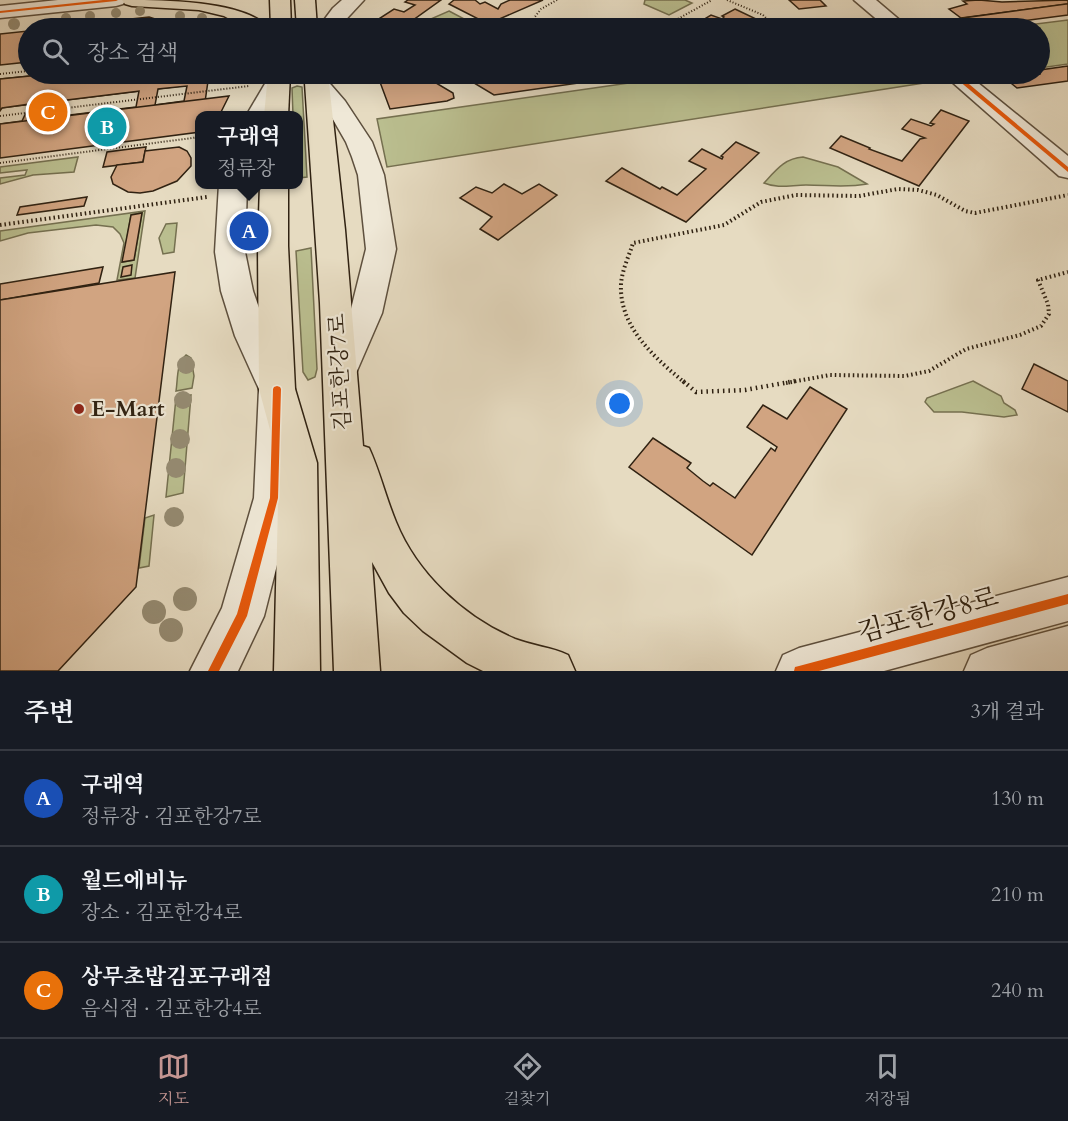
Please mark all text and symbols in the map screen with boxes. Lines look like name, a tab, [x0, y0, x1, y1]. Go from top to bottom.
search box	[18, 18, 1050, 84]
icon: search	[39, 35, 72, 68]
text: 장소 검색	[87, 38, 178, 68]
pin: C	[28, 90, 68, 134]
pin: B	[88, 104, 126, 150]
popup	[195, 111, 303, 189]
text: 구래역	[217, 122, 281, 152]
text: 정류장	[217, 155, 275, 182]
pin: A	[230, 208, 268, 254]
street label: 김포한강7로	[322, 313, 358, 431]
your location	[605, 389, 634, 418]
place label: E-Mart	[91, 394, 165, 424]
marker: E-Mart	[72, 402, 86, 416]
street label: 김포한강8로	[854, 578, 1002, 652]
text: 주변	[24, 695, 74, 730]
text: 3개 결과	[970, 698, 1044, 725]
text: 구래역	[81, 770, 145, 800]
text: A	[36, 785, 51, 812]
text: 130 m	[991, 785, 1044, 812]
text: 정류장 · 김포한강7로	[81, 803, 262, 830]
text: 월드에비뉴	[81, 866, 187, 896]
text: B	[36, 881, 51, 908]
text: 210 m	[991, 881, 1044, 908]
text: 장소 · 김포한강4로	[81, 899, 242, 926]
text: 상무초밥김포구래점	[81, 962, 272, 992]
text: C	[36, 977, 51, 1004]
text: 240 m	[991, 977, 1044, 1004]
text: 음식점 · 김포한강4로	[81, 995, 262, 1022]
tab: 지도	[157, 1050, 190, 1110]
tab: 길찾기	[504, 1050, 550, 1110]
tab: 저장됨	[865, 1050, 911, 1110]

